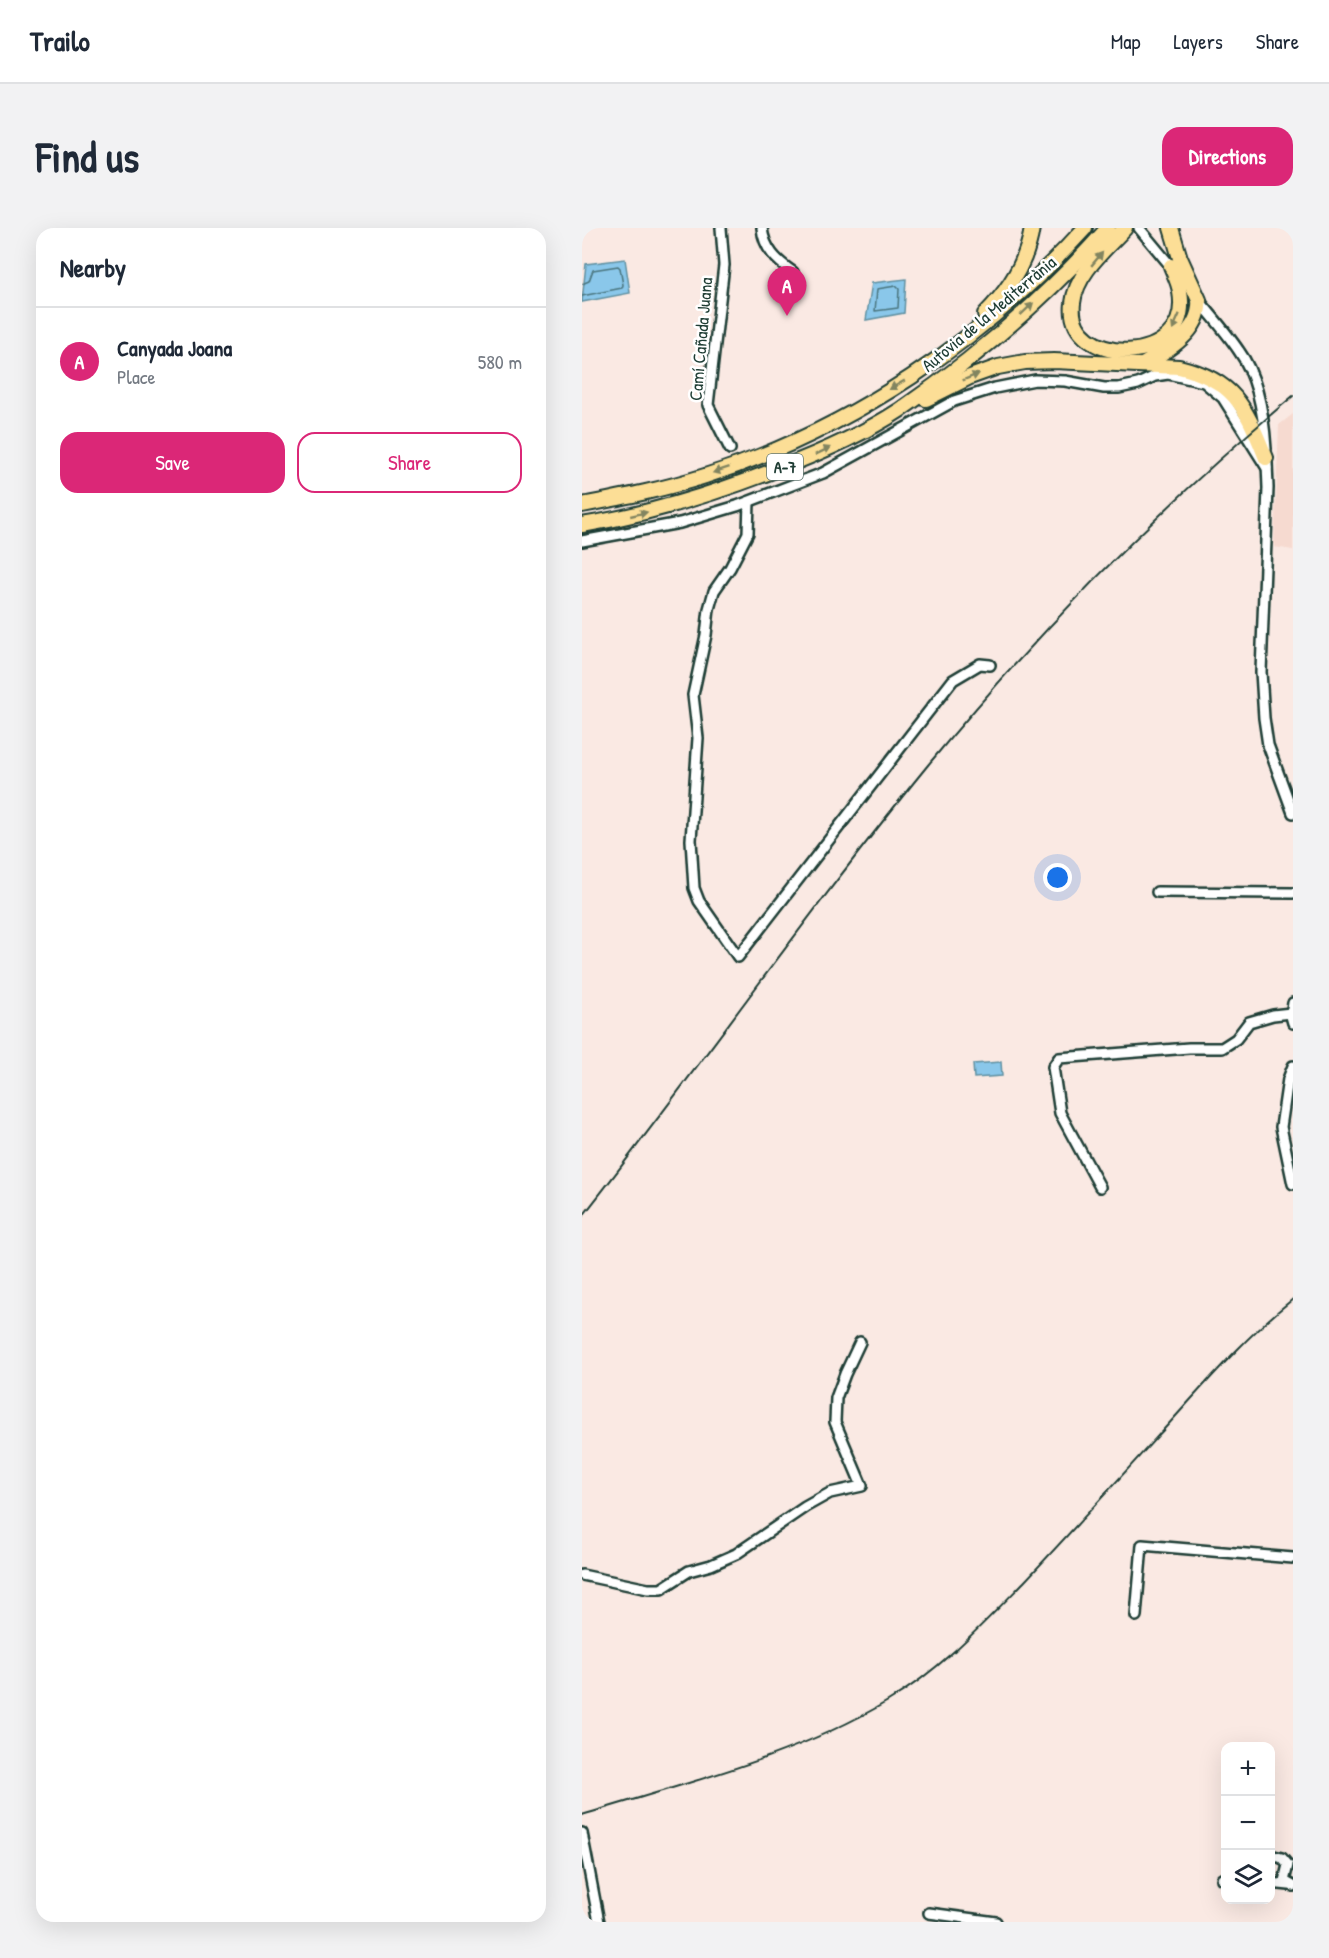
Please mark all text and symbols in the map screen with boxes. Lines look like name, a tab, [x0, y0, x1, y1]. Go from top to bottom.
text: Trailo	[30, 22, 90, 60]
text: Map	[1111, 27, 1140, 56]
text: Layers	[1173, 27, 1223, 56]
text: Share	[1256, 27, 1299, 56]
button: Directions	[1162, 127, 1293, 186]
text: Find us	[36, 128, 139, 185]
text: Nearby	[60, 250, 126, 285]
street label: Autovia de la Mediterrània	[916, 250, 1061, 377]
one-way arrow	[1091, 251, 1104, 267]
pin: A	[768, 266, 806, 316]
street label: Camí Cañada Juana	[683, 276, 718, 402]
one-way arrow	[1020, 302, 1035, 316]
one-way arrow	[1171, 313, 1181, 331]
text: Canyada Joana	[117, 333, 232, 363]
text: A	[75, 348, 84, 375]
text: 580 m	[478, 348, 522, 375]
text: Place	[117, 363, 156, 390]
one-way arrow	[963, 372, 981, 382]
one-way arrow	[889, 380, 905, 391]
button: Save	[60, 432, 285, 493]
button: Share	[297, 432, 522, 493]
one-way arrow	[815, 446, 832, 455]
road number: A-7	[767, 454, 803, 480]
one-way arrow	[712, 466, 730, 476]
one-way arrow	[630, 508, 649, 518]
your location	[1043, 863, 1072, 892]
map controls	[1221, 1742, 1275, 1904]
button: +	[1221, 1742, 1275, 1796]
button: −	[1221, 1796, 1275, 1850]
button: layers	[1221, 1850, 1275, 1904]

